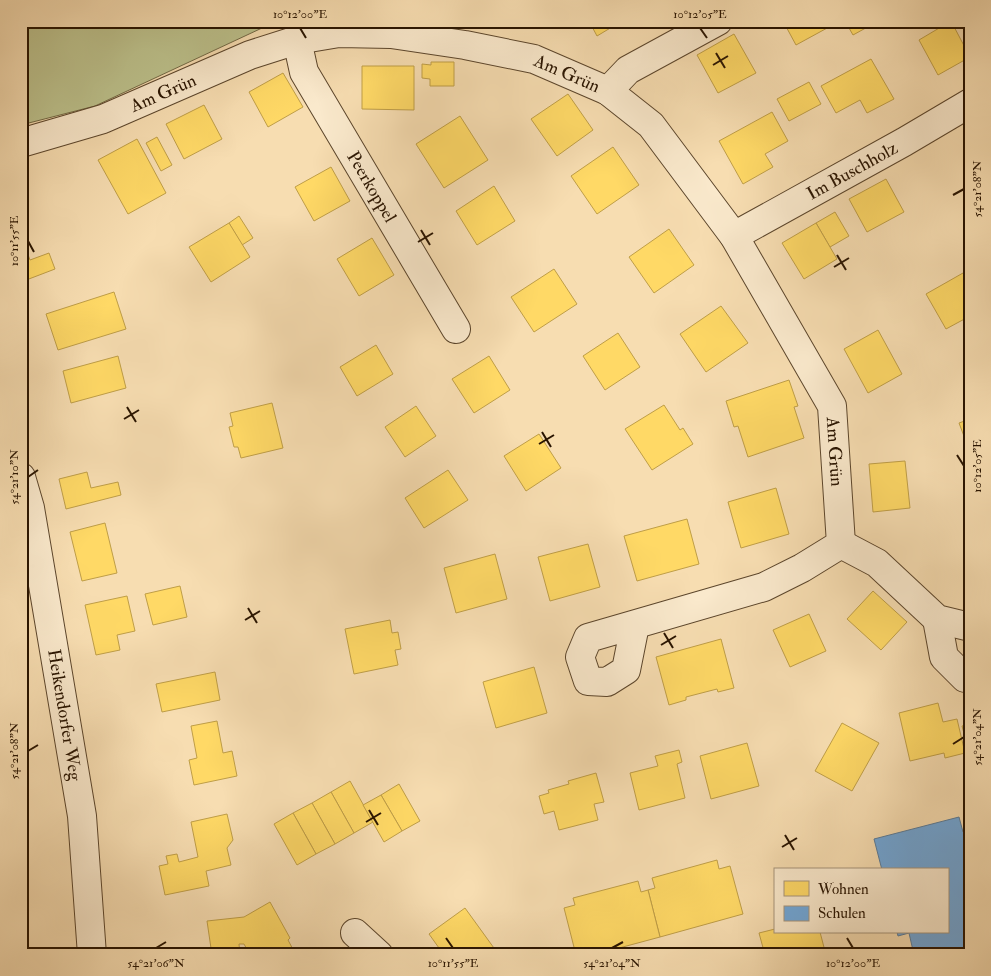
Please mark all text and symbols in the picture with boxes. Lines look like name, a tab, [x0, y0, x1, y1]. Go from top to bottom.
text: 10°12'00"E	[273, 7, 327, 22]
text: 10°12'05"E	[673, 7, 727, 22]
street label: Am Grün	[530, 49, 604, 98]
street label: Am Grün	[126, 68, 200, 118]
street label: Im Buschholz	[803, 136, 902, 205]
street label: Peerkoppel	[342, 147, 402, 227]
text: 54°21'08"N	[970, 160, 985, 217]
text: 10°11'55"E	[7, 215, 22, 266]
street label: Am Grün	[821, 415, 849, 487]
text: 10°12'05"E	[970, 439, 985, 493]
text: 54°21'10"N	[7, 449, 22, 505]
street label: Heikendorfer Weg	[42, 647, 88, 783]
text: 54°21'04"N	[970, 708, 985, 766]
text: 54°21'08"N	[7, 722, 22, 779]
legend	[774, 868, 948, 934]
text: Wohnen	[817, 880, 869, 899]
text: Schulen	[818, 904, 866, 923]
text: 54°21'06"N	[127, 956, 185, 971]
text: 10°11'55"E	[428, 956, 479, 971]
text: 54°21'04"N	[583, 956, 641, 971]
text: 10°12'00"E	[826, 956, 880, 971]

